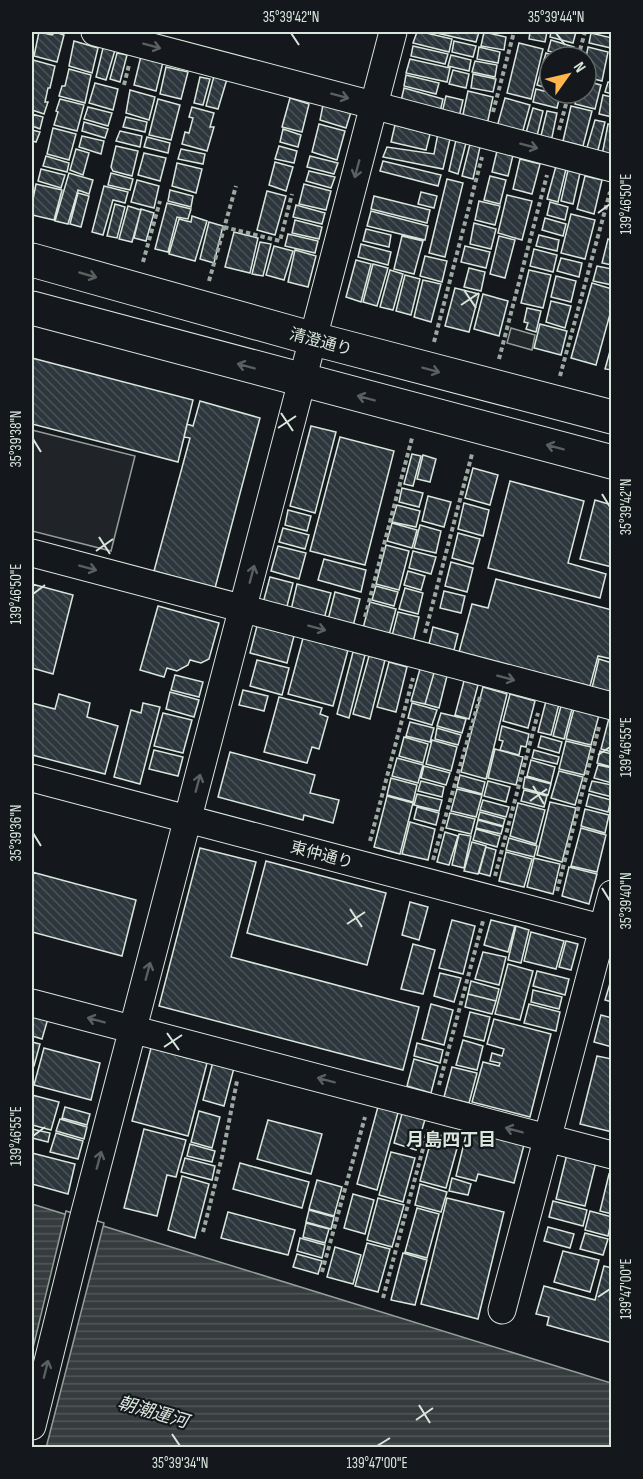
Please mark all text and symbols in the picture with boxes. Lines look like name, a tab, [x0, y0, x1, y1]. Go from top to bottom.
text: 35°39'42"N	[263, 8, 319, 27]
text: 35°39'44"N	[528, 8, 584, 27]
one-way arrow	[142, 41, 161, 53]
north arrow	[538, 45, 598, 105]
text: N	[569, 59, 589, 76]
one-way arrow	[330, 91, 349, 102]
one-way arrow	[519, 141, 538, 152]
one-way arrow	[351, 160, 363, 179]
text: 139°46'50"E	[617, 174, 636, 234]
one-way arrow	[78, 270, 97, 282]
street label: 清澄通り	[287, 325, 354, 360]
one-way arrow	[237, 359, 256, 371]
one-way arrow	[421, 364, 440, 376]
one-way arrow	[357, 391, 376, 403]
text: 35°39'38"N	[7, 411, 26, 467]
one-way arrow	[546, 441, 565, 453]
text: 35°39'42"N	[617, 479, 636, 535]
one-way arrow	[78, 563, 97, 574]
text: 139°46'50"E	[7, 564, 26, 624]
one-way arrow	[247, 564, 259, 583]
one-way arrow	[307, 623, 326, 635]
one-way arrow	[496, 673, 515, 685]
text: 139°46'55"E	[617, 717, 636, 777]
one-way arrow	[192, 773, 204, 792]
text: 35°39'36"N	[7, 805, 26, 861]
street label: 東仲通り	[288, 838, 355, 873]
text: 35°39'40"N	[617, 872, 636, 930]
one-way arrow	[143, 962, 155, 981]
one-way arrow	[87, 1014, 106, 1026]
one-way arrow	[317, 1074, 336, 1086]
text: 139°46'55"E	[7, 1106, 26, 1166]
one-way arrow	[505, 1124, 524, 1135]
district label: 月島四丁目	[406, 1130, 496, 1151]
one-way arrow	[94, 1151, 105, 1170]
text: 139°47'00"E	[617, 1258, 636, 1320]
one-way arrow	[40, 1360, 52, 1379]
water label: 朝潮運河	[115, 1392, 193, 1433]
text: 35°39'34"N	[152, 1454, 208, 1473]
text: 139°47'00"E	[346, 1454, 408, 1473]

